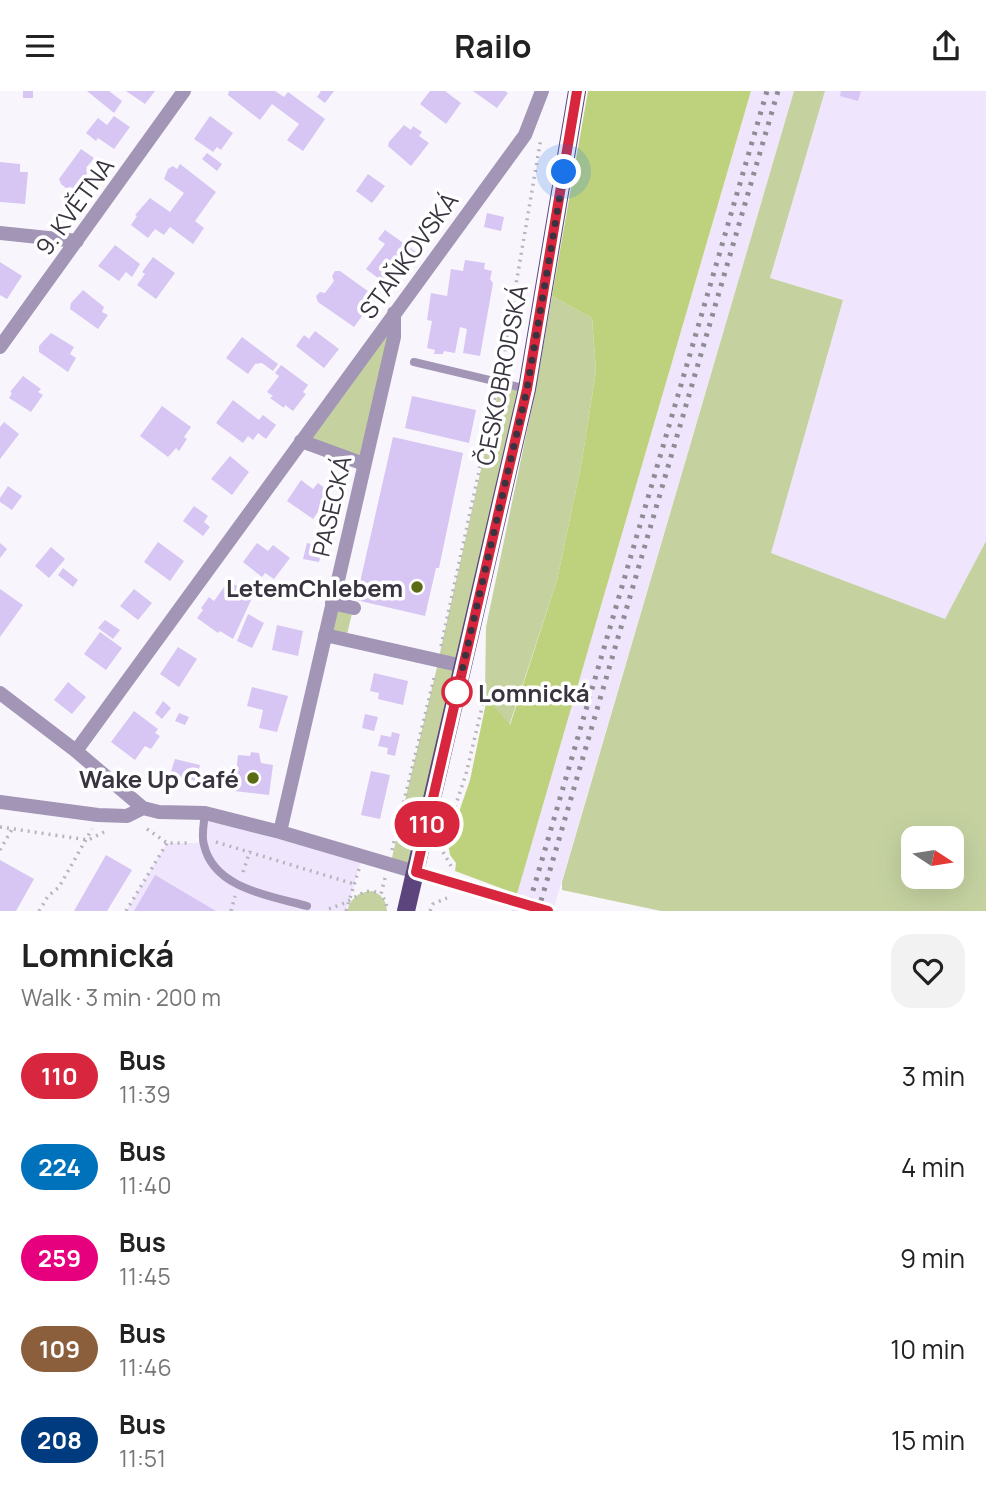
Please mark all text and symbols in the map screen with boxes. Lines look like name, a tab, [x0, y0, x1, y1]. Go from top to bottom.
text: Railo	[454, 24, 532, 68]
icon: menu	[21, 27, 59, 65]
icon: share	[927, 27, 965, 65]
street label: 9. KVĚTNA	[27, 150, 121, 262]
your location	[546, 154, 581, 189]
street label: STAŇKOVSKÁ	[351, 185, 465, 325]
street label: ČESKOBRODSKÁ	[467, 282, 535, 468]
street label: PASECKÁ	[303, 452, 359, 560]
place label: LetemChlebem	[226, 571, 403, 604]
marker: LetemChlebem	[409, 579, 425, 595]
place label: Lomnická	[478, 676, 590, 709]
marker: Lomnická	[442, 677, 472, 707]
place label: Wake Up Café	[79, 762, 239, 795]
marker: Wake Up Café	[245, 770, 261, 786]
line badge: 110	[387, 801, 467, 847]
text: 110	[409, 807, 445, 840]
north arrow	[901, 826, 964, 889]
map controls	[901, 826, 964, 889]
text: Lomnická	[21, 932, 174, 977]
button: heart	[891, 934, 965, 1008]
text: Walk · 3 min · 200 m	[21, 981, 221, 1013]
text: Bus	[119, 1042, 166, 1078]
text: 3 min	[902, 1058, 965, 1094]
text: 110	[41, 1059, 78, 1092]
text: 11:39	[119, 1078, 171, 1110]
text: Bus	[119, 1133, 166, 1169]
text: 4 min	[901, 1149, 965, 1185]
text: 224	[38, 1150, 81, 1183]
text: 11:40	[119, 1169, 171, 1201]
text: Bus	[119, 1224, 166, 1260]
text: 9 min	[900, 1240, 965, 1276]
text: 259	[38, 1241, 81, 1274]
text: 11:45	[119, 1260, 171, 1292]
text: Bus	[119, 1315, 166, 1351]
text: 10 min	[890, 1331, 965, 1367]
text: 109	[39, 1332, 80, 1365]
text: 11:46	[119, 1351, 172, 1383]
text: Bus	[119, 1406, 166, 1442]
text: 15 min	[891, 1422, 965, 1458]
text: 208	[37, 1423, 82, 1456]
text: 11:51	[119, 1442, 166, 1474]

